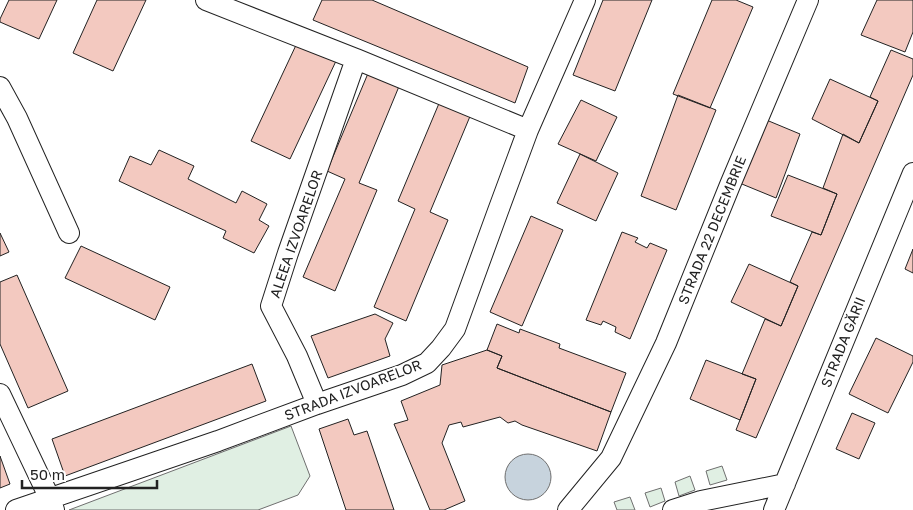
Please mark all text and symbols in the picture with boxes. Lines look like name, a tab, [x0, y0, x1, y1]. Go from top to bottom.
street label: STRADA 22 DECEMBRIE	[674, 153, 749, 307]
street label: ALEEA IZVOARELOR	[266, 168, 325, 300]
street label: STRADA GĂRII	[817, 294, 868, 390]
street label: STRADA IZVOARELOR	[282, 356, 424, 424]
scale bar	[22, 458, 158, 490]
text: 50 m	[30, 465, 65, 483]

